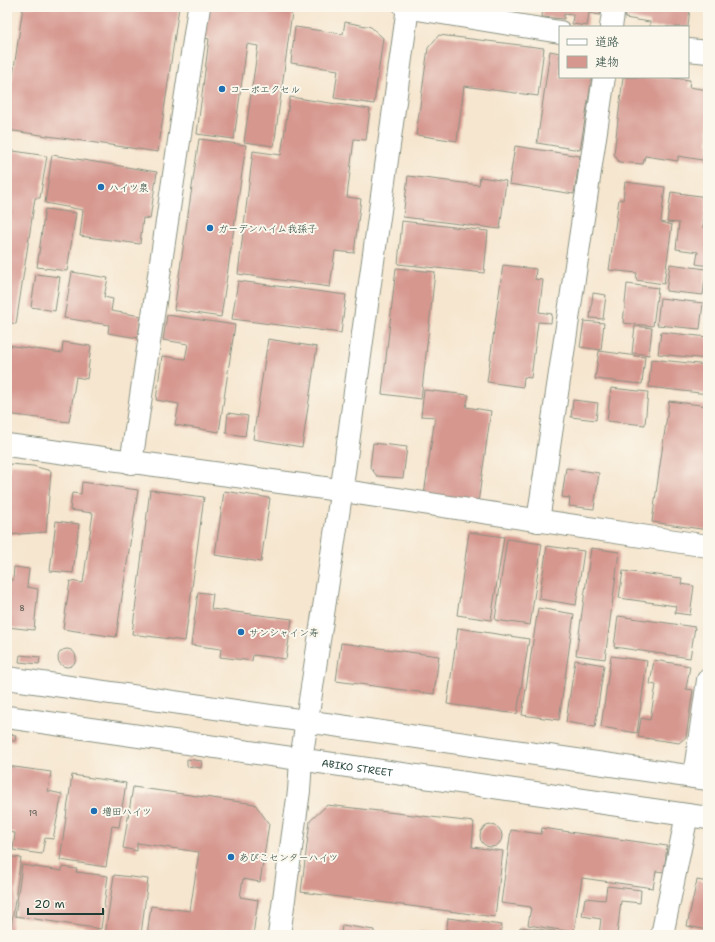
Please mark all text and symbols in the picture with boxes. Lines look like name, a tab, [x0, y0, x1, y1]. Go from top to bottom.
legend	[559, 26, 689, 78]
text: 道路	[595, 34, 619, 50]
text: 建物	[595, 54, 619, 70]
place label: コーポエクセル	[230, 83, 300, 96]
marker: コーポエクセル	[217, 84, 227, 94]
place label: ハイツ泉	[109, 181, 149, 194]
marker: ハイツ泉	[96, 182, 106, 192]
place label: ガーデンハイム我孫子	[218, 222, 317, 235]
marker: ガーデンハイム我孫子	[205, 223, 215, 233]
house number: 8	[19, 603, 25, 614]
place label: サンシャイン寿	[249, 626, 319, 639]
marker: サンシャイン寿	[236, 627, 246, 637]
street label: ABIKO STREET	[321, 756, 394, 779]
place label: 増田ハイツ	[102, 805, 152, 818]
marker: 増田ハイツ	[89, 806, 99, 816]
house number: 19	[29, 808, 37, 819]
place label: あびこセンターハイツ	[239, 851, 339, 864]
marker: あびこセンターハイツ	[226, 852, 236, 862]
scale bar	[28, 890, 103, 916]
text: 20 m	[34, 896, 65, 912]

